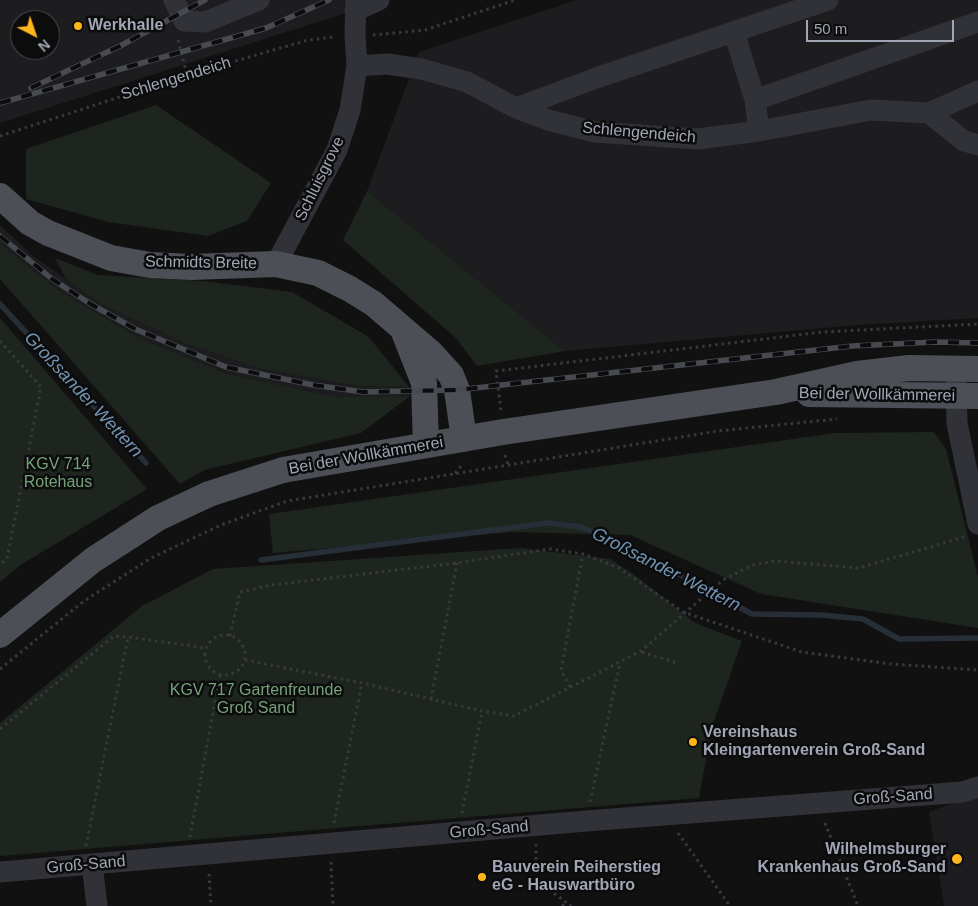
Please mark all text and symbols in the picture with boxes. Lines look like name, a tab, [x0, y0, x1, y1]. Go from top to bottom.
north arrow	[10, 10, 60, 60]
scale bar	[808, 10, 956, 42]
place label: Werkhalle	[88, 16, 163, 36]
marker: Werkhalle	[72, 20, 84, 32]
text: 50 m	[814, 20, 847, 37]
text: N	[35, 36, 53, 55]
street label: Schlengendeich	[119, 53, 233, 105]
street label: Schlengendeich	[581, 118, 697, 148]
street label: Schluisgrove	[291, 134, 349, 224]
street label: Schmidts Breite	[145, 252, 257, 274]
water label: Großsander Wettern	[19, 328, 147, 462]
street label: Bei der Wollkämmerei	[799, 384, 955, 406]
street label: Bei der Wollkämmerei	[287, 433, 445, 479]
park label: KGV 714 Rotehaus	[24, 455, 92, 493]
water label: Großsander Wettern	[588, 523, 744, 617]
park label: KGV 717 Gartenfreunde Groß Sand	[170, 681, 342, 719]
place label: Vereinshaus Kleingartenverein Groß-Sand	[703, 723, 925, 761]
marker: Vereinshaus Kleingartenverein Groß-Sand	[687, 736, 699, 748]
street label: Groß-Sand	[853, 785, 933, 809]
street label: Groß-Sand	[449, 817, 529, 843]
place label: Wilhelmsburger Krankenhaus Groß-Sand	[758, 840, 946, 878]
street label: Groß-Sand	[46, 852, 126, 878]
marker: Wilhelmsburger Krankenhaus Groß-Sand	[950, 852, 964, 866]
place label: Bauverein Reiherstieg eG - Hauswartbüro	[492, 858, 661, 896]
marker: Bauverein Reiherstieg eG - Hauswartbüro	[476, 871, 488, 883]

